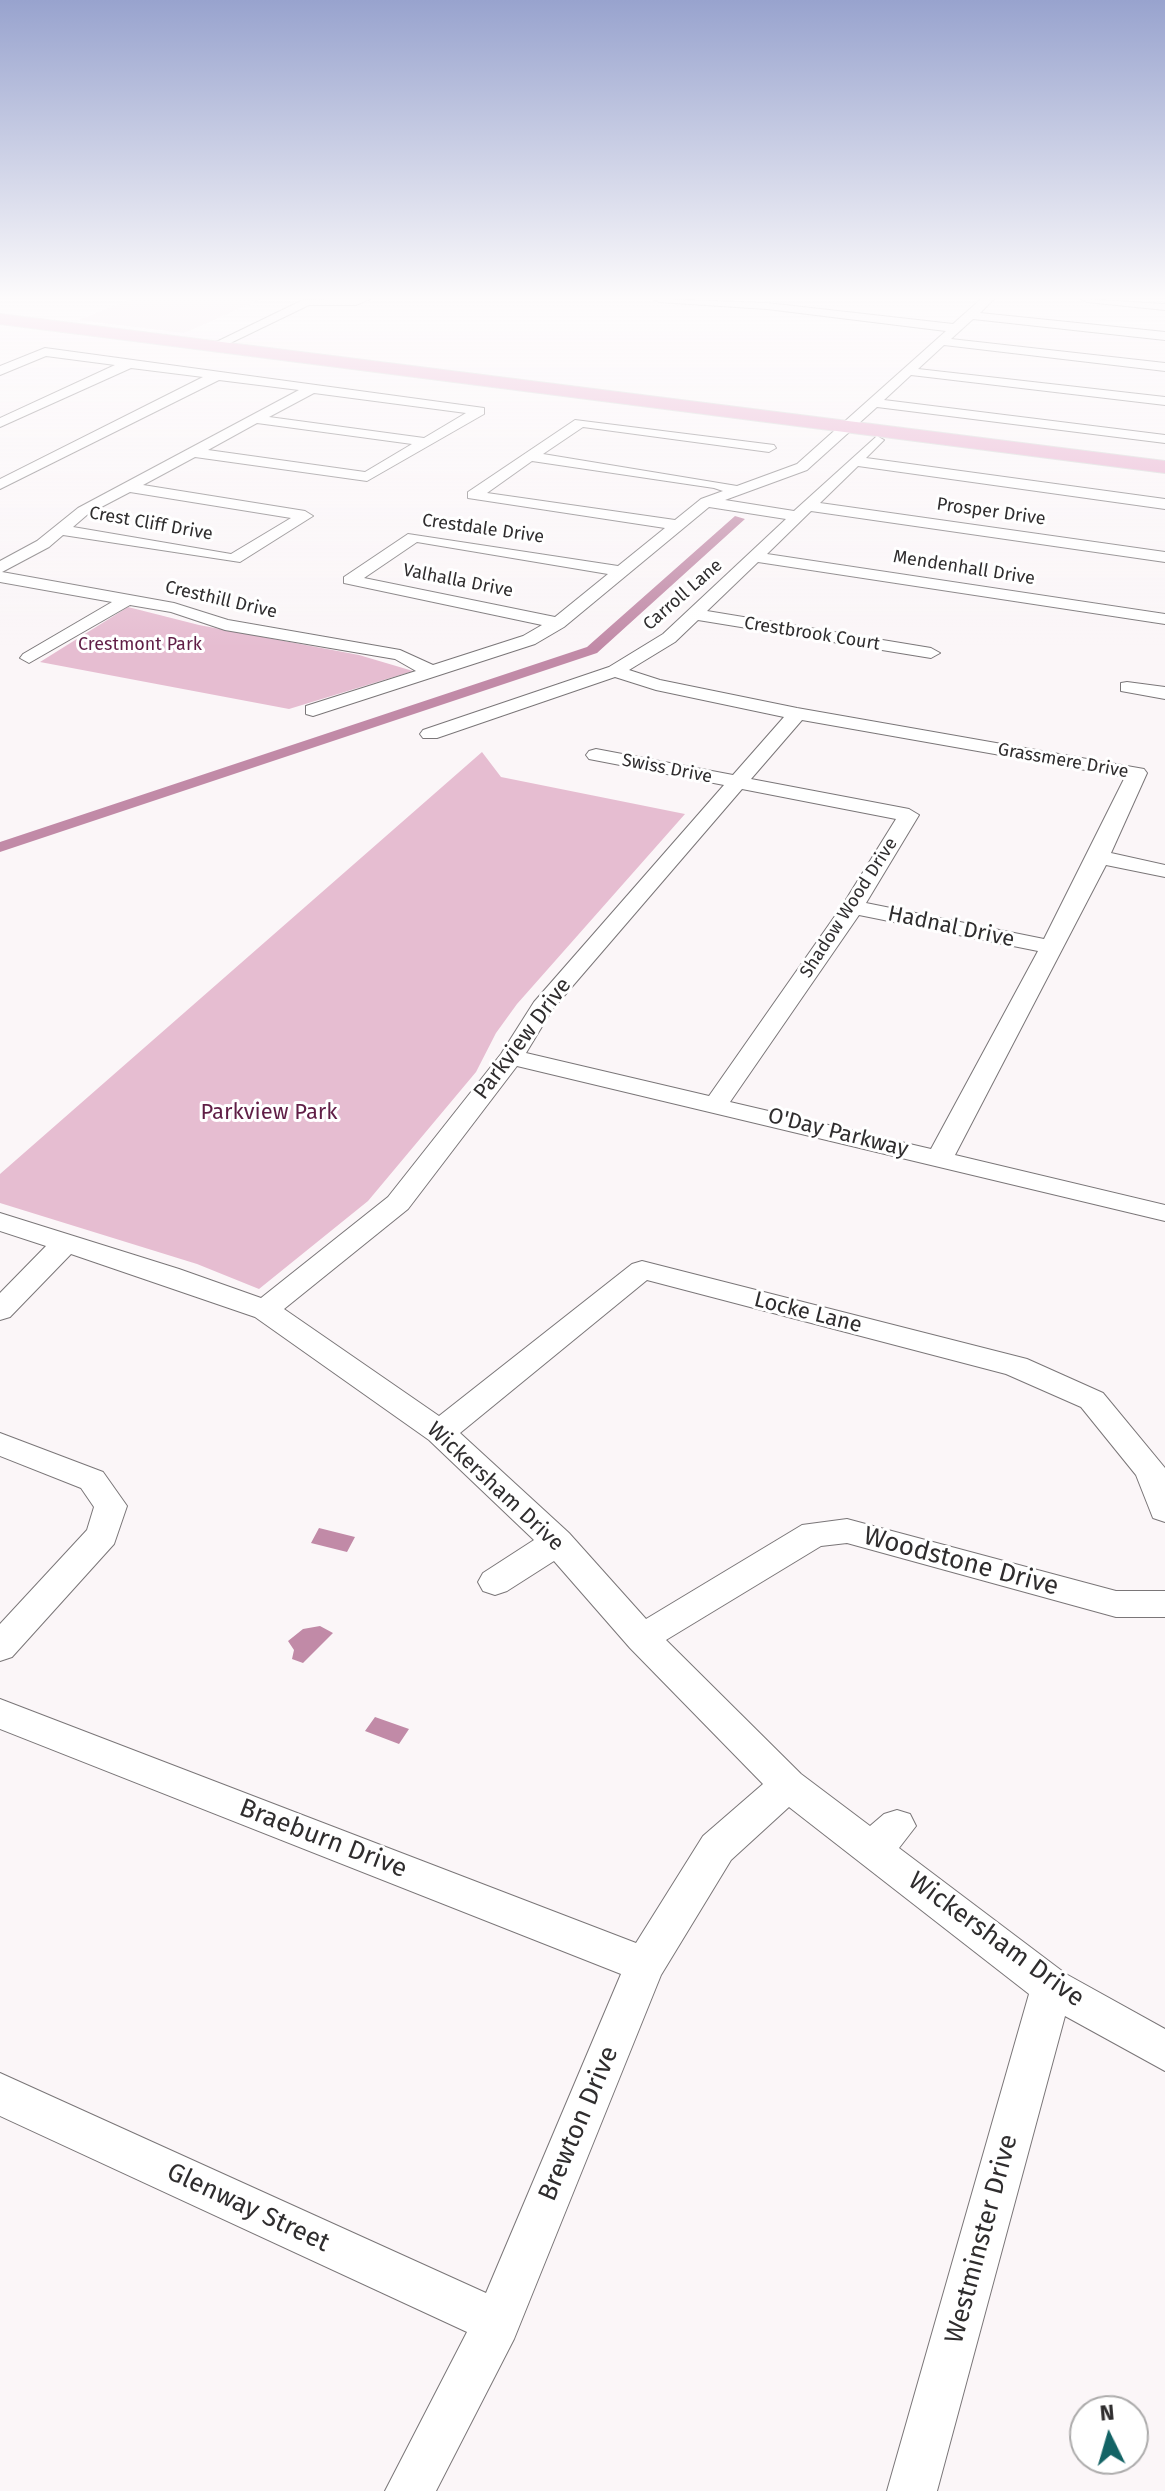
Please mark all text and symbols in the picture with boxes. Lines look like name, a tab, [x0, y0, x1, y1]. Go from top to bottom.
street label: Prosper Drive	[935, 494, 1047, 530]
street label: Crest Cliff Drive	[88, 503, 214, 545]
street label: Crestdale Drive	[421, 510, 545, 548]
street label: Mendenhall Drive	[892, 546, 1036, 590]
street label: Carroll Lane	[639, 555, 727, 635]
street label: Valhalla Drive	[401, 560, 515, 602]
street label: Cresthill Drive	[163, 577, 279, 623]
street label: Crestbrook Court	[743, 613, 881, 655]
park label: Crestmont Park	[78, 634, 202, 656]
street label: Grassmere Drive	[996, 739, 1130, 783]
street label: Swiss Drive	[620, 750, 714, 788]
street label: Shadow Wood Drive	[796, 834, 902, 982]
street label: Hadnal Drive	[885, 901, 1017, 953]
street label: Parkview Drive	[469, 973, 577, 1105]
park label: Parkview Park	[200, 1100, 338, 1126]
street label: O'Day Parkway	[765, 1103, 911, 1163]
street label: Locke Lane	[751, 1287, 865, 1339]
street label: Wickersham Drive	[421, 1417, 569, 1557]
street label: Woodstone Drive	[860, 1521, 1062, 1603]
street label: Braeburn Drive	[235, 1793, 411, 1885]
street label: Wickersham Drive	[902, 1866, 1090, 2014]
street label: Brewton Drive	[532, 2042, 626, 2206]
street label: Westminster Drive	[939, 2131, 1025, 2347]
street label: Glenway Street	[162, 2157, 334, 2259]
north arrow	[1069, 2395, 1149, 2475]
text: N	[1099, 2399, 1115, 2427]

